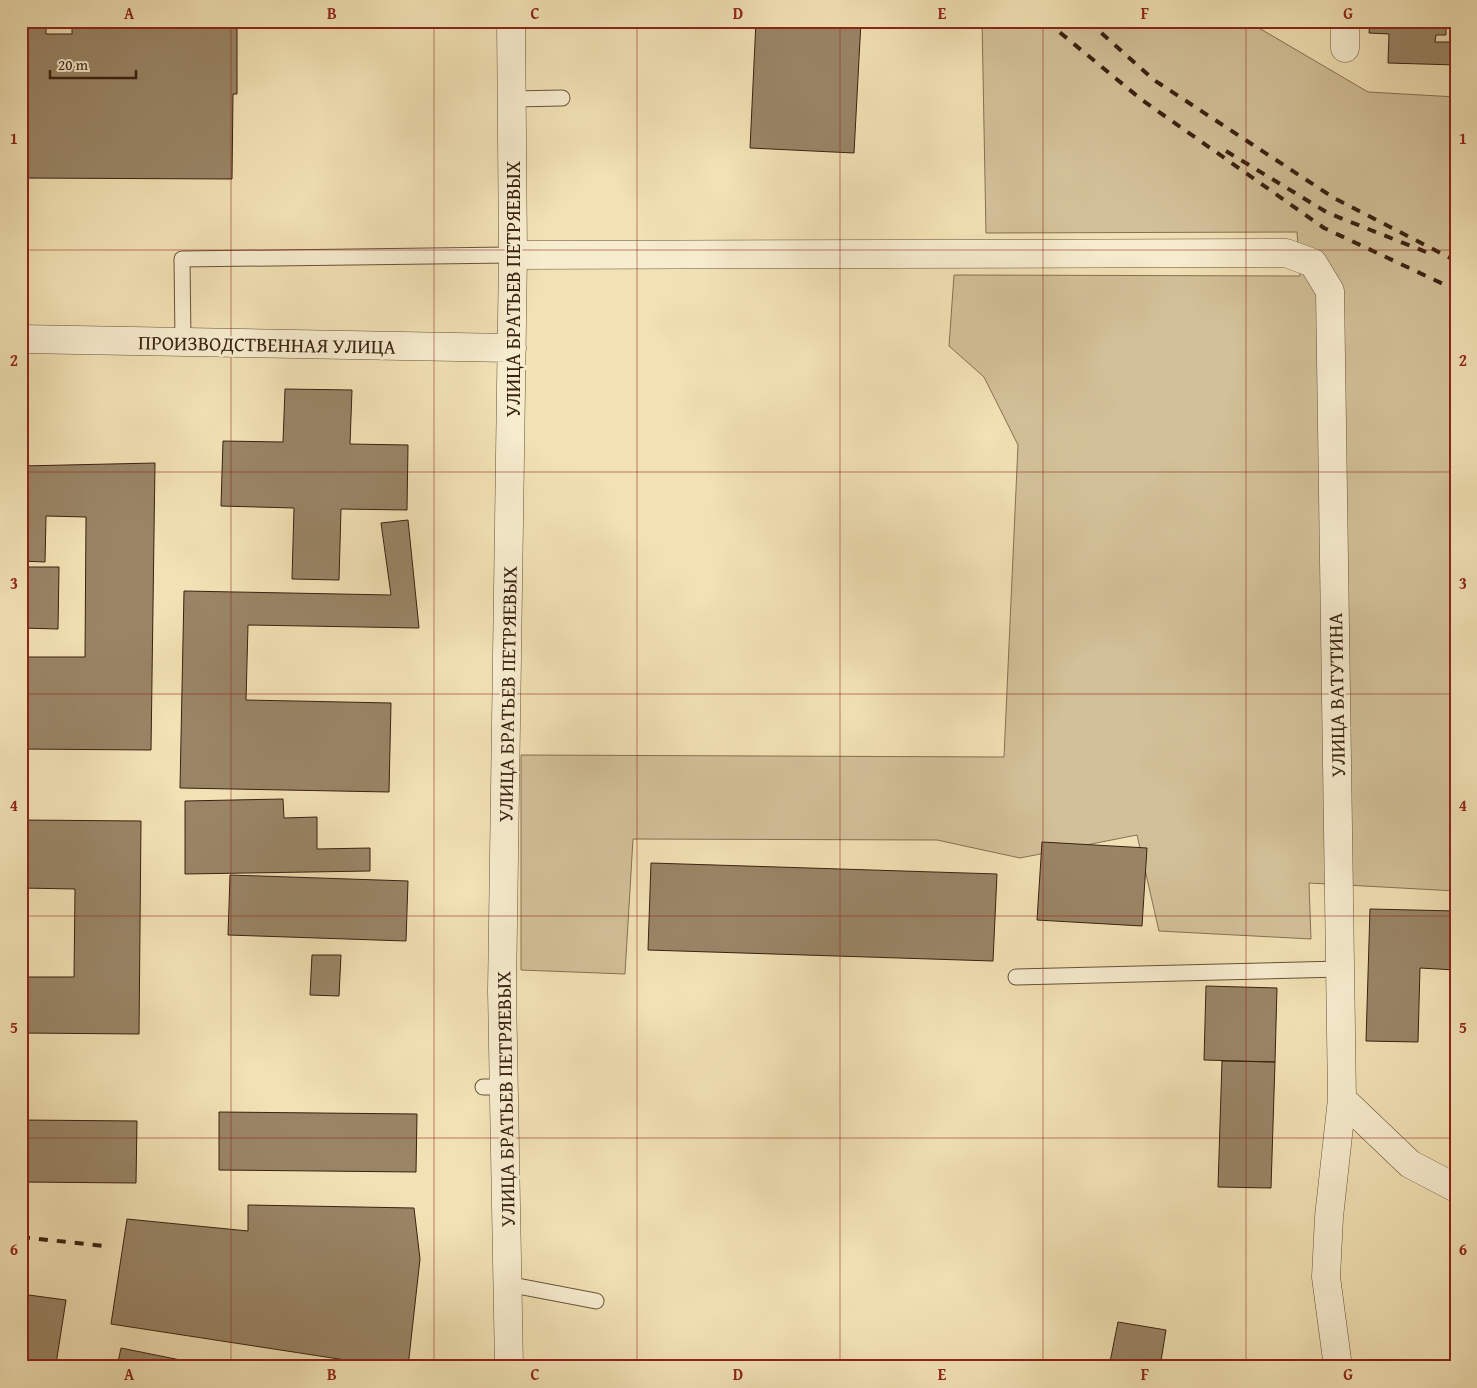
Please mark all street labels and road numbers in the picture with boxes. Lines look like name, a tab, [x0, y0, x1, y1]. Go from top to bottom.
street label: УЛИЦА БРАТЬЕВ ПЕТРЯЕВЫХ	[498, 160, 527, 417]
street label: ПРОИЗВОДСТВЕННАЯ УЛИЦА	[138, 327, 396, 361]
street label: УЛИЦА БРАТЬЕВ ПЕТРЯЕВЫХ	[490, 565, 524, 822]
street label: УЛИЦА ВАТУТИНА	[1320, 612, 1352, 778]
street label: УЛИЦА БРАТЬЕВ ПЕТРЯЕВЫХ	[488, 970, 522, 1227]

